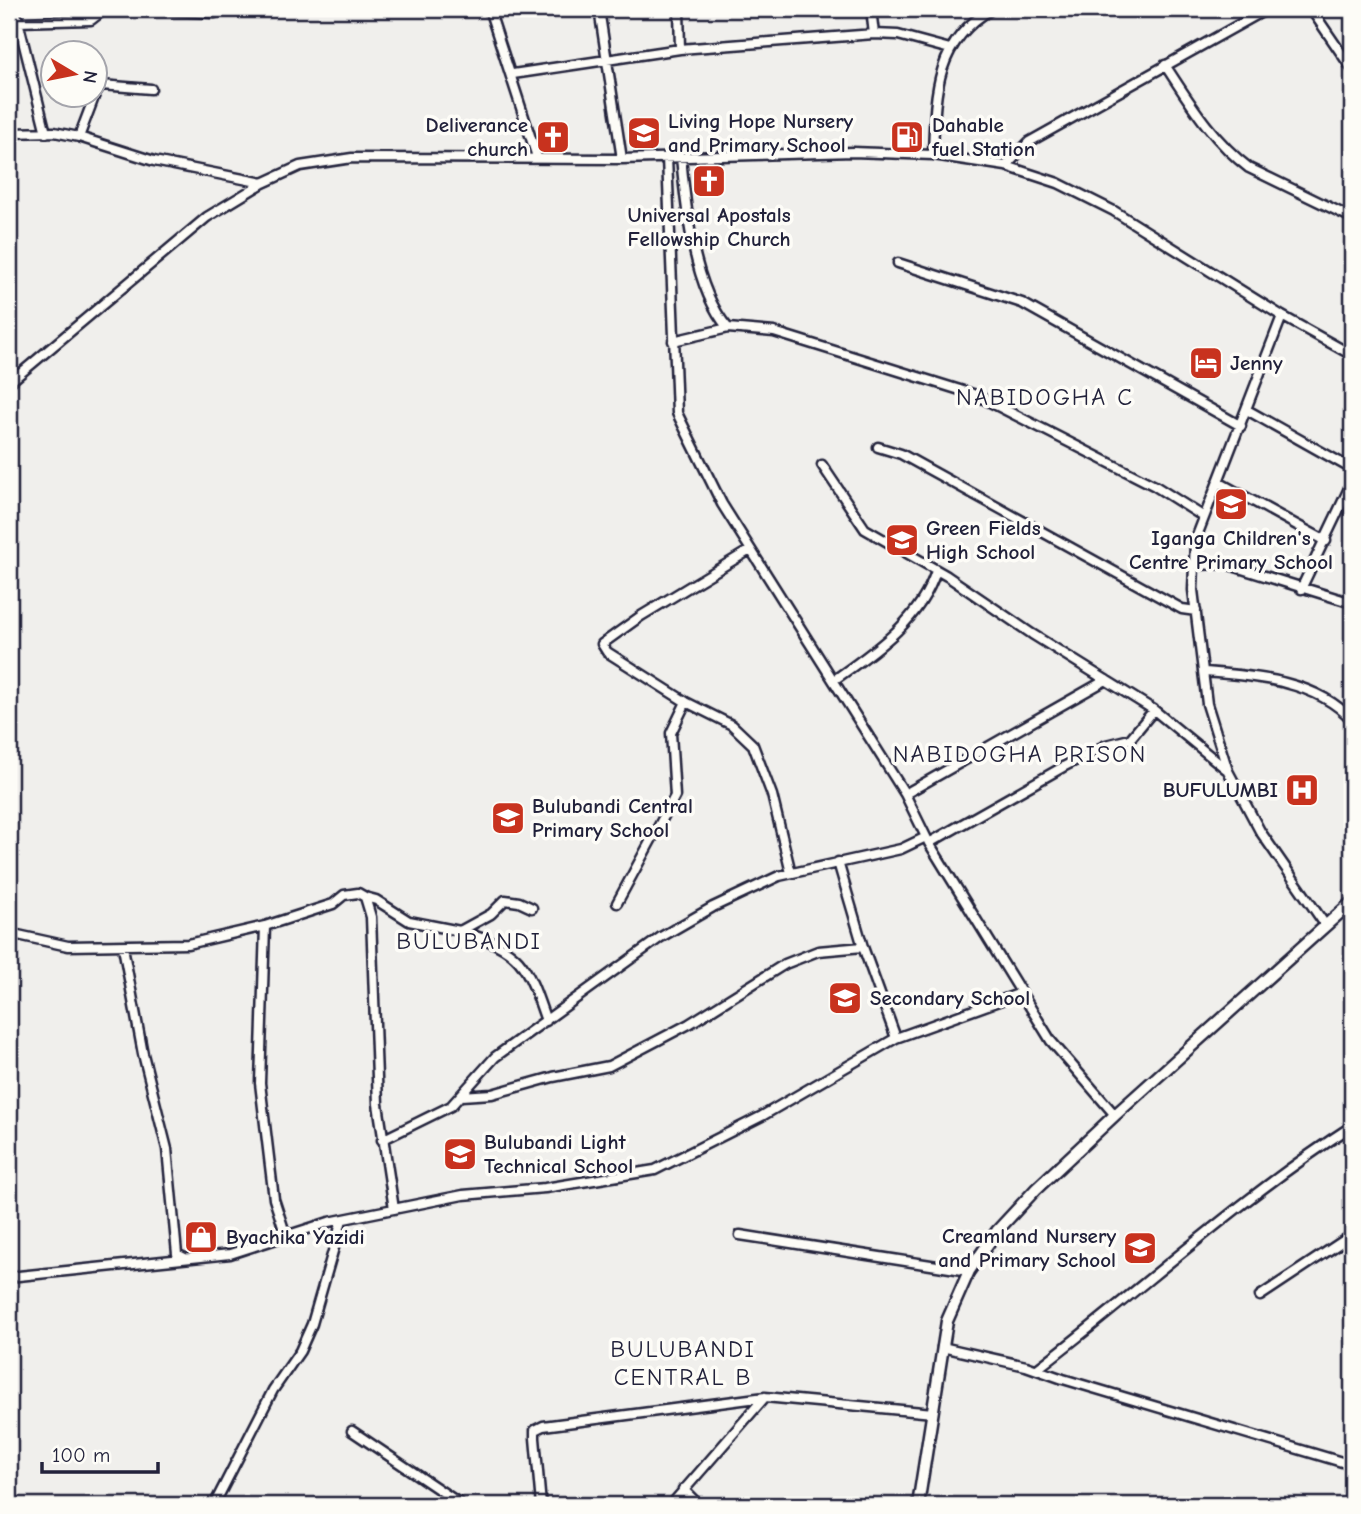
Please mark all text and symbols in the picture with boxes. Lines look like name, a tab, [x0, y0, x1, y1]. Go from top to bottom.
north arrow	[38, 38, 108, 108]
text: N	[78, 69, 102, 85]
place label: Living Hope Nursery and Primary School	[668, 109, 854, 157]
place label: Deliverance church	[426, 113, 528, 161]
place label: Dahable fuel Station	[931, 113, 1035, 161]
school or university icon: Living Hope Nursery and Primary School	[625, 114, 663, 152]
church icon: Deliverance church	[534, 118, 572, 156]
fuel station icon: Dahable fuel Station	[888, 118, 926, 156]
church icon: Universal Apostals Fellowship Church	[690, 162, 728, 200]
place label: Universal Apostals Fellowship Church	[627, 203, 791, 251]
hotel icon: Jenny	[1187, 344, 1225, 382]
place label: Jenny	[1230, 351, 1283, 375]
district label: NABIDOGHA C	[956, 383, 1134, 411]
school or university icon: Iganga Children's Centre Primary School	[1212, 485, 1250, 523]
place label: Green Fields High School	[926, 516, 1041, 564]
school or university icon: Green Fields High School	[883, 521, 921, 559]
place label: Iganga Children's Centre Primary School	[1129, 526, 1333, 574]
district label: NABIDOGHA PRISON	[893, 740, 1147, 768]
hospital icon: BUFULUMBI	[1283, 771, 1321, 809]
place label: BUFULUMBI	[1163, 778, 1278, 802]
place label: Bulubandi Central Primary School	[532, 794, 693, 842]
school or university icon: Bulubandi Central Primary School	[489, 799, 527, 837]
district label: BULUBANDI	[396, 927, 542, 955]
school or university icon: Secondary School	[826, 979, 864, 1017]
place label: Secondary School	[870, 986, 1030, 1010]
place label: Bulubandi Light Technical School	[484, 1130, 633, 1178]
school or university icon: Bulubandi Light Technical School	[441, 1135, 479, 1173]
shop icon: Byachika Yazidi	[182, 1218, 220, 1256]
place label: Creamland Nursery and Primary School	[938, 1224, 1116, 1272]
place label: Byachika Yazidi	[226, 1225, 365, 1249]
school or university icon: Creamland Nursery and Primary School	[1121, 1229, 1159, 1267]
district label: BULUBANDI CENTRAL B	[610, 1335, 756, 1391]
scale bar	[42, 1430, 158, 1474]
text: 100 m	[52, 1443, 110, 1467]

